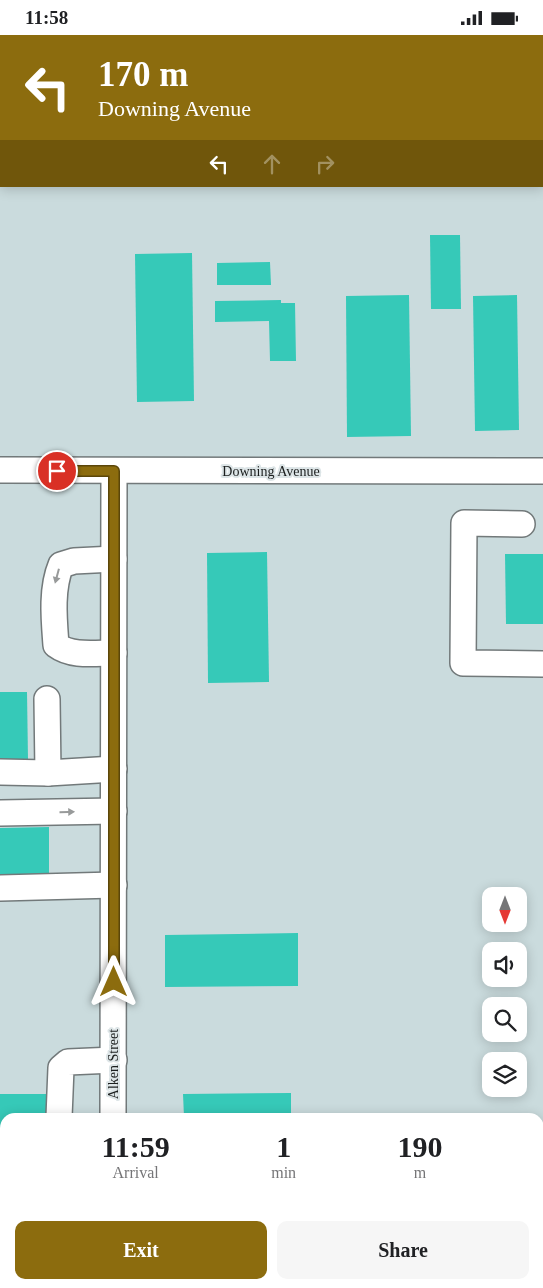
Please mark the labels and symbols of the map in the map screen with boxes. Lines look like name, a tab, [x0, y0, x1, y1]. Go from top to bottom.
pin	[36, 450, 78, 492]
street label: Downing Avenue	[222, 464, 320, 479]
one-way arrow	[53, 569, 61, 584]
one-way arrow	[60, 808, 76, 816]
north arrow	[482, 887, 528, 933]
position arrow	[87, 955, 139, 1007]
street label: Alken Street	[106, 1029, 121, 1099]

